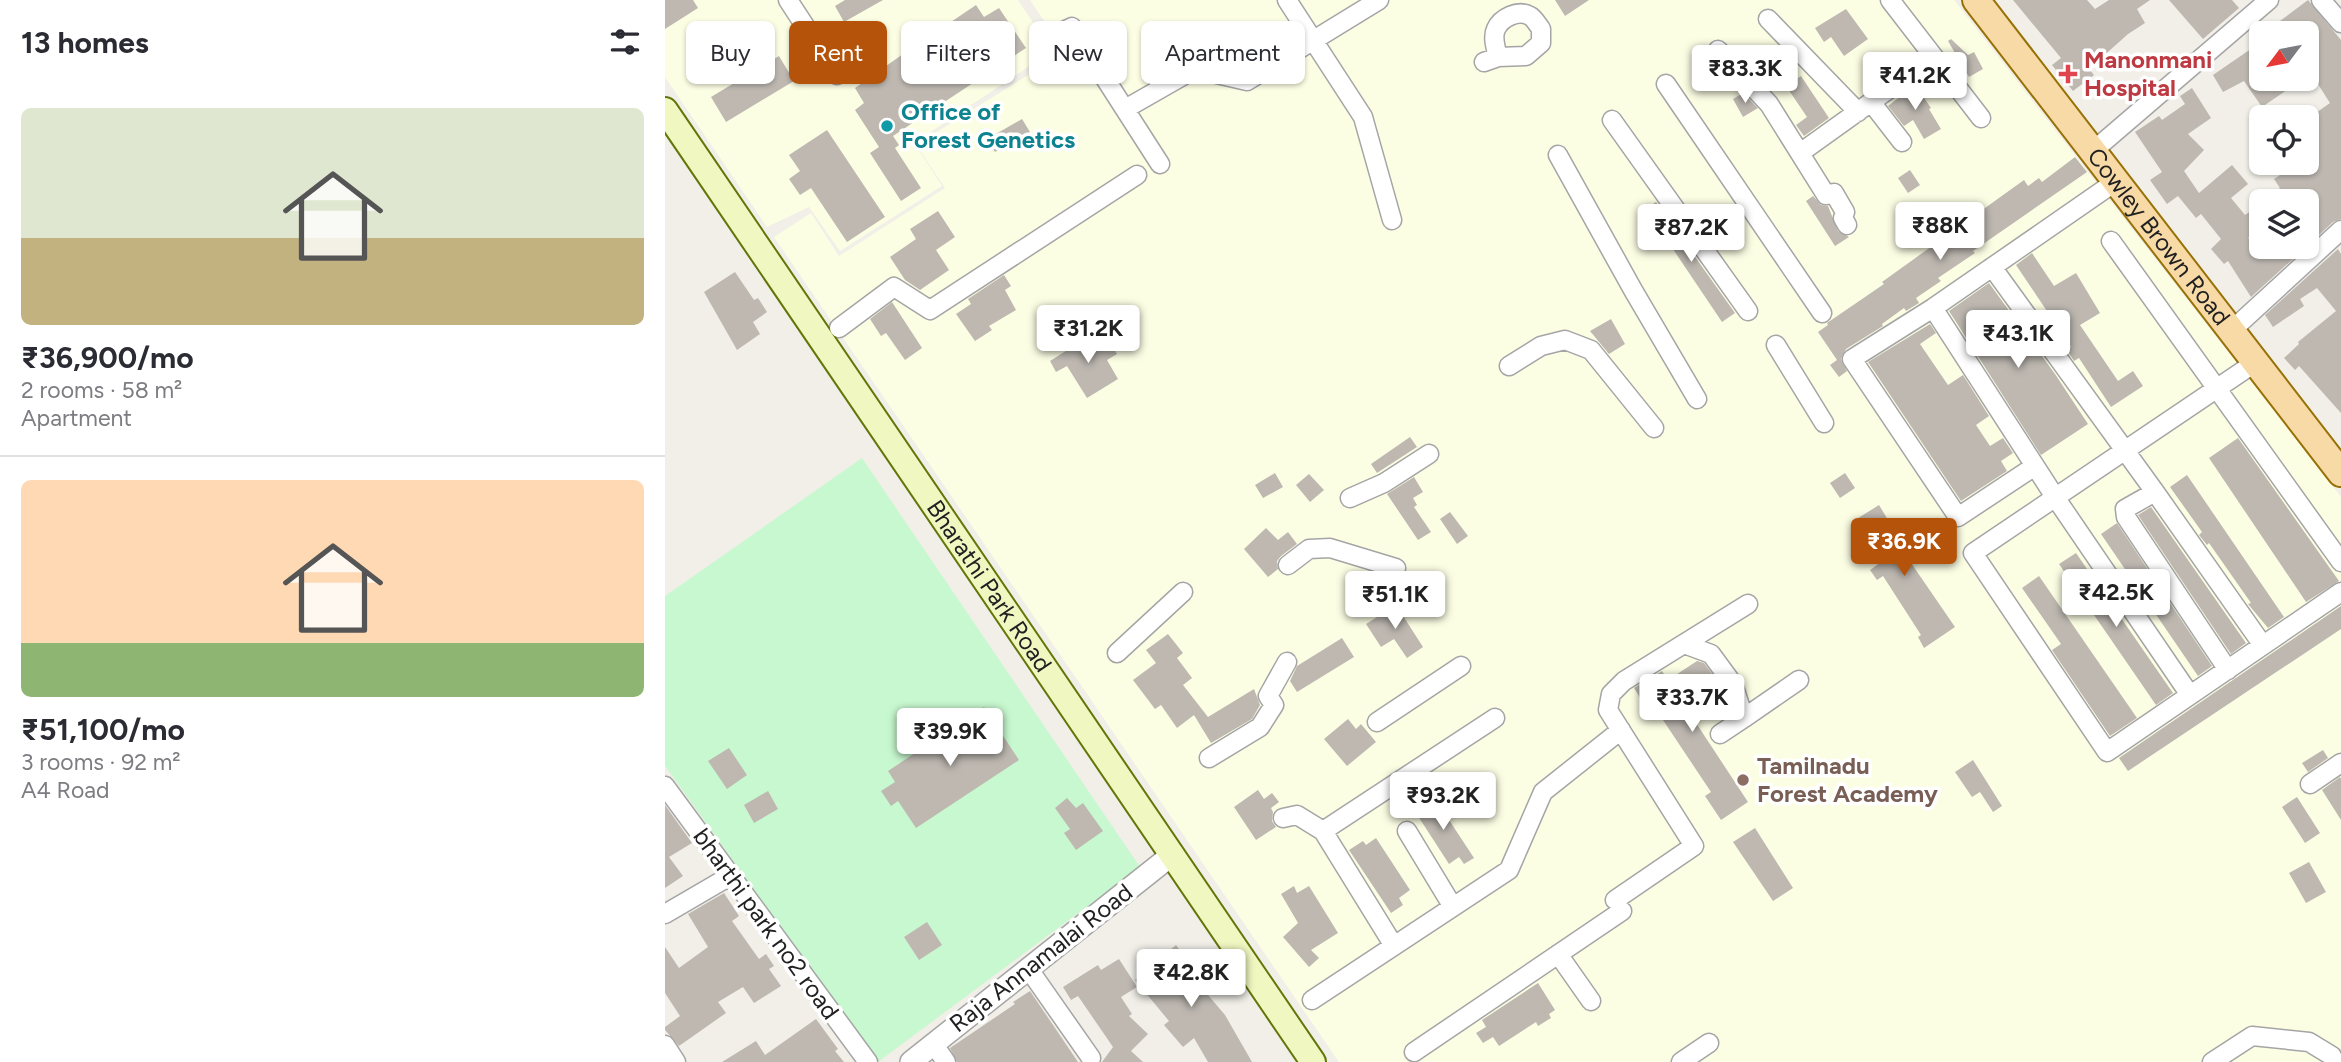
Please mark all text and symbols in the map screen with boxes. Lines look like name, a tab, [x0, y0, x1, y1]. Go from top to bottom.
chip: Buy	[686, 21, 775, 84]
chip: Rent	[789, 21, 887, 84]
chip: Filters	[901, 21, 1015, 84]
chip: New	[1029, 21, 1127, 84]
chip: Apartment	[1141, 21, 1305, 84]
north arrow	[2249, 21, 2319, 91]
map controls	[2249, 21, 2319, 259]
icon: filters	[606, 23, 644, 61]
text: 13 homes	[21, 24, 149, 61]
place label: Manonmani Hospital	[2084, 45, 2212, 102]
pin: ₹83.3K	[1688, 46, 1802, 105]
pin: ₹41.2K	[1858, 52, 1972, 112]
text: ₹83.3K	[1708, 54, 1782, 82]
text: ₹41.2K	[1879, 61, 1951, 89]
marker: Manonmani Hospital	[2058, 64, 2078, 84]
place label: Office of Forest Genetics	[901, 97, 1075, 154]
button: locate	[2249, 105, 2319, 175]
marker: Office of Forest Genetics	[879, 118, 895, 134]
street label: Cowley Brown Road	[2082, 142, 2237, 331]
icon: home	[270, 153, 396, 279]
button: layers	[2249, 189, 2319, 259]
pin: ₹88K	[1899, 202, 1981, 262]
pin: ₹87.2K	[1634, 204, 1748, 264]
text: ₹88K	[1911, 211, 1969, 239]
text: ₹87.2K	[1653, 213, 1729, 241]
pin: ₹31.2K	[1031, 306, 1145, 365]
pin: ₹43.1K	[1961, 310, 2075, 370]
text: ₹31.2K	[1053, 314, 1123, 342]
text: ₹43.1K	[1982, 319, 2054, 347]
text: ₹36,900/mo	[21, 339, 194, 376]
text: 2 rooms · 58 m²	[21, 376, 182, 404]
text: Apartment	[21, 404, 132, 432]
street label: Bharathi Park Road	[921, 494, 1058, 677]
pin: ₹36.9K	[1847, 518, 1961, 578]
icon: home	[270, 525, 396, 651]
text: ₹36.9K	[1867, 527, 1941, 555]
pin: ₹42.5K	[2059, 570, 2173, 629]
pin: ₹51.1K	[1338, 572, 1452, 631]
text: ₹42.5K	[2078, 578, 2154, 606]
text: ₹51.1K	[1361, 580, 1429, 608]
pin: ₹33.7K	[1635, 674, 1749, 734]
text: ₹33.7K	[1655, 683, 1729, 711]
pin: ₹39.9K	[893, 708, 1007, 768]
text: ₹51,100/mo	[21, 711, 185, 748]
text: ₹39.9K	[913, 717, 987, 745]
text: 3 rooms · 92 m²	[21, 748, 181, 776]
place label: Tamilnadu Forest Academy	[1757, 751, 1938, 808]
pin: ₹93.2K	[1386, 772, 1500, 832]
marker: Tamilnadu Forest Academy	[1735, 772, 1751, 788]
text: A4 Road	[21, 776, 109, 804]
text: ₹93.2K	[1406, 781, 1480, 809]
street label: bharthi park no2 road	[687, 823, 845, 1025]
street label: Raja Annamalai Road	[943, 877, 1138, 1038]
pin: ₹42.8K	[1134, 950, 1248, 1009]
text: ₹42.8K	[1153, 958, 1229, 986]

